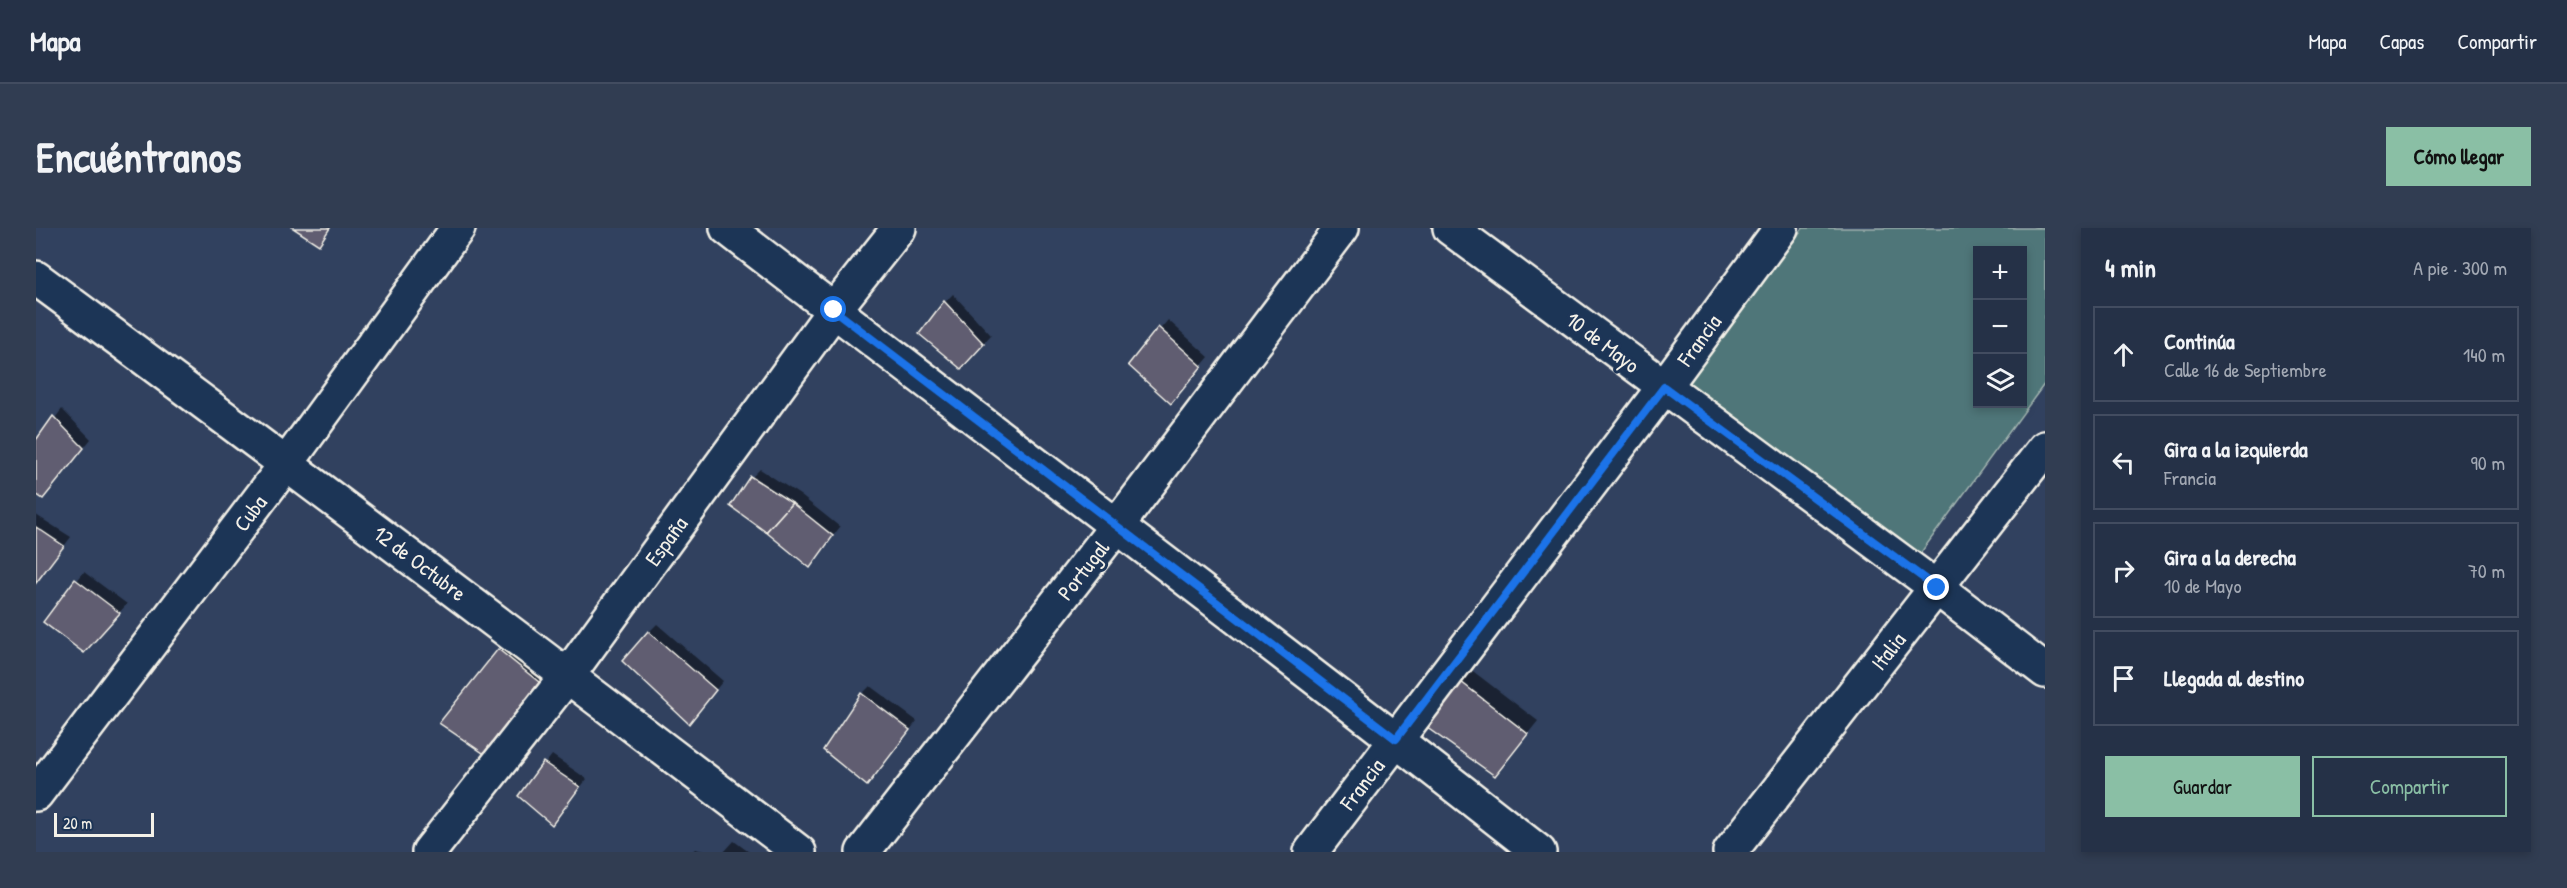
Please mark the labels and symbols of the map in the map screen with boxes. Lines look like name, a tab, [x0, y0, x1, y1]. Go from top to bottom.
route start	[820, 296, 846, 322]
street label: 10 de Mayo	[1560, 304, 1646, 380]
street label: Francia	[1669, 308, 1728, 373]
street label: Cuba	[226, 488, 274, 537]
street label: España	[638, 510, 694, 572]
street label: 12 de Octubre	[367, 518, 473, 608]
street label: Portugal	[1050, 534, 1116, 606]
route end	[1923, 574, 1949, 600]
street label: Italia	[1864, 625, 1913, 676]
street label: Francia	[1332, 752, 1391, 817]
scale bar	[54, 810, 154, 838]

